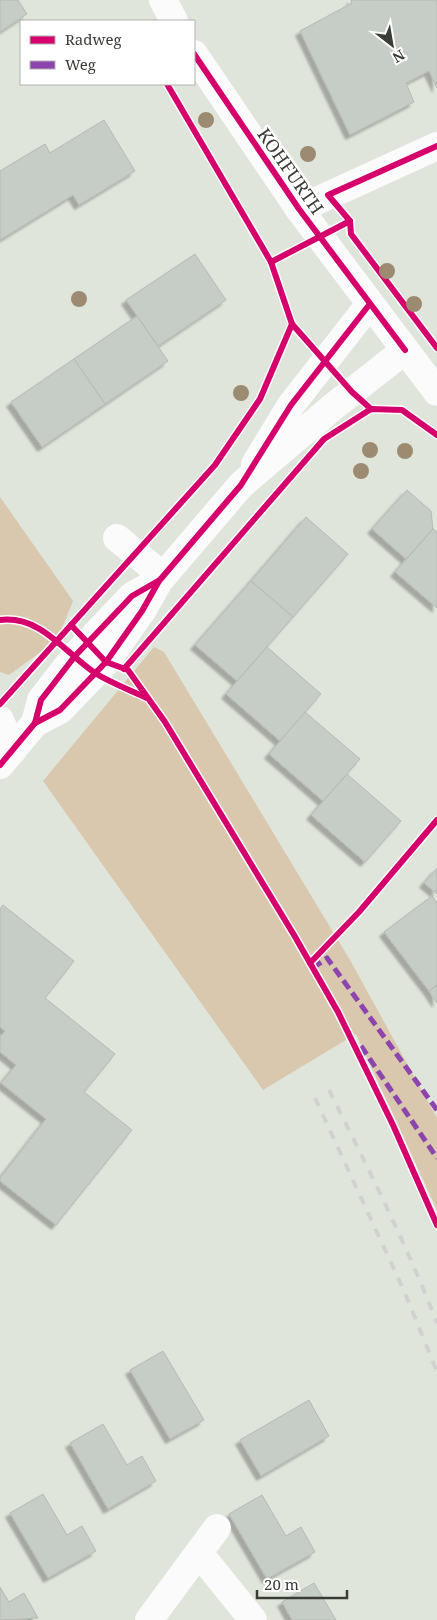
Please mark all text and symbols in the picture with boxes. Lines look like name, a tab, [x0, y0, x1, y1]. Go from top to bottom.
legend	[20, 20, 195, 85]
north arrow	[367, 20, 417, 70]
text: Radweg	[65, 29, 122, 49]
text: N	[389, 46, 409, 68]
text: Weg	[65, 54, 96, 74]
street label: KOHFURTH	[252, 123, 330, 219]
scale bar	[257, 1568, 347, 1600]
text: 20 m	[264, 1574, 299, 1594]

